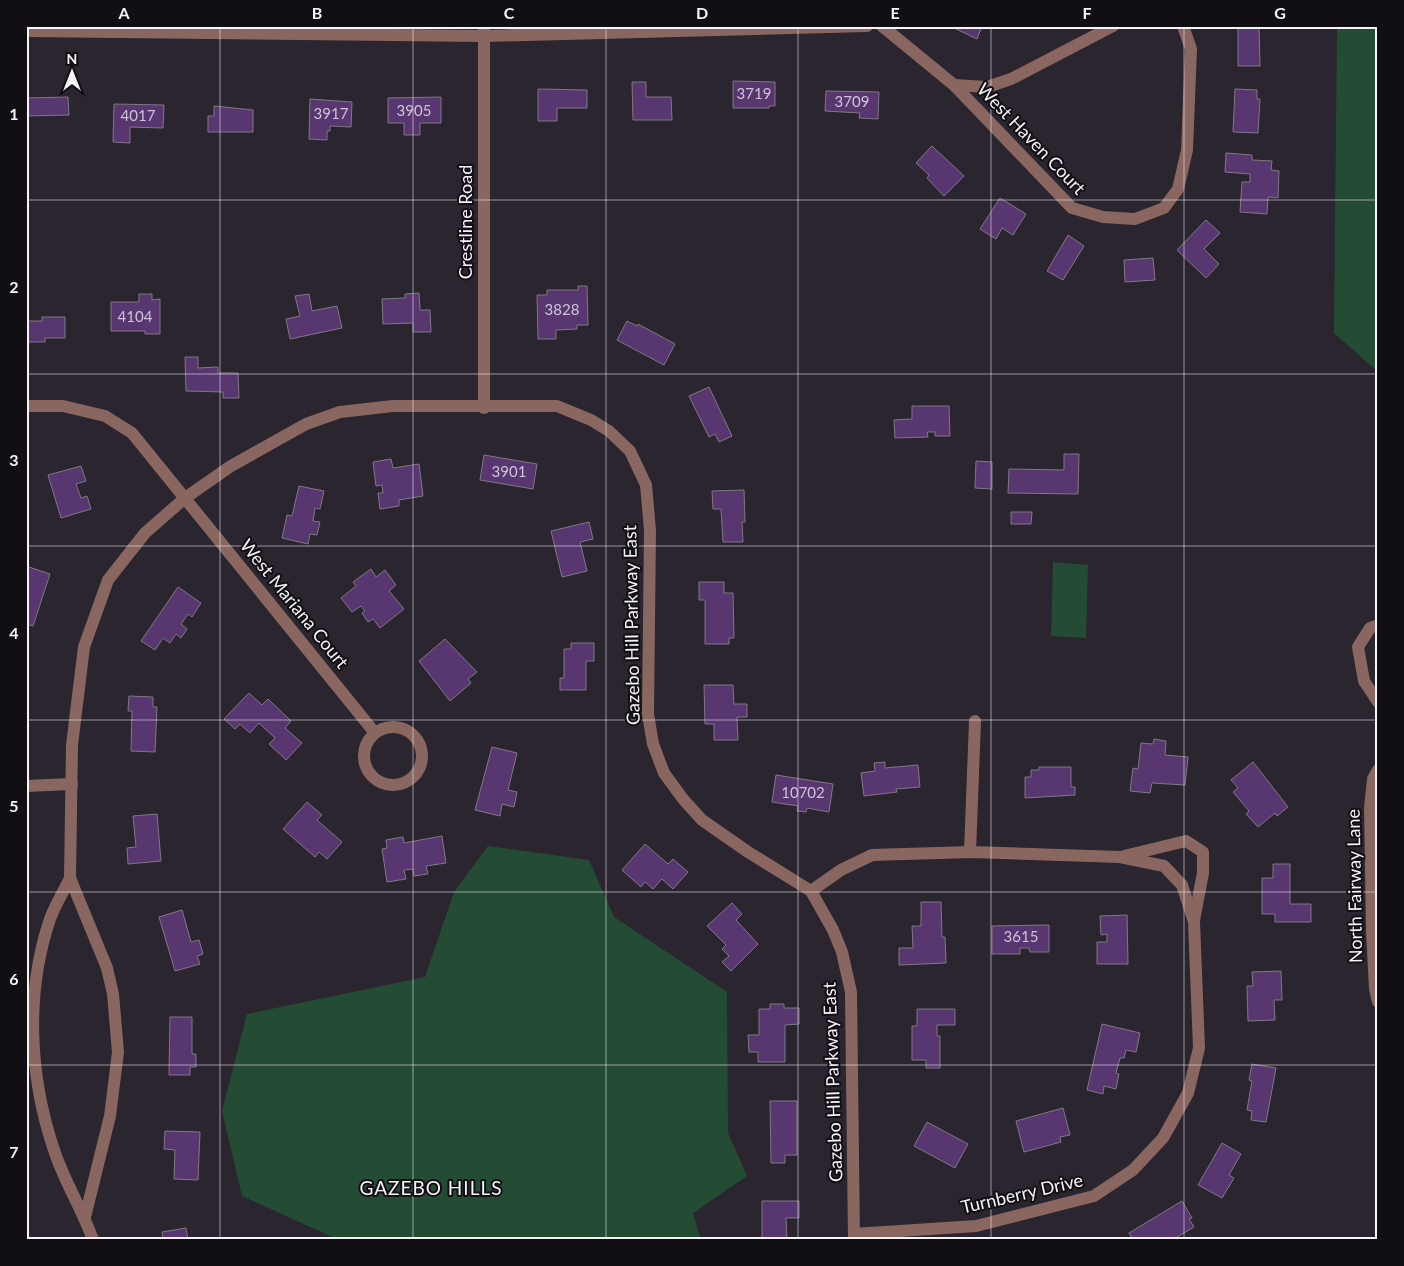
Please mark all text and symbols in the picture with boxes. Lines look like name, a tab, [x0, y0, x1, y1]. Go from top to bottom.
text: A	[117, 3, 130, 22]
text: B	[312, 3, 322, 22]
text: C	[504, 3, 515, 22]
text: D	[696, 3, 708, 22]
text: E	[890, 3, 900, 22]
text: F	[1082, 3, 1092, 22]
text: G	[1274, 3, 1286, 22]
north arrow	[48, 48, 98, 98]
text: N	[67, 50, 77, 67]
street label: West Haven Court	[973, 78, 1091, 199]
house number: 3719	[737, 84, 771, 102]
house number: 3709	[835, 92, 869, 110]
house number: 3905	[397, 101, 431, 119]
text: 1	[9, 104, 19, 123]
house number: 3917	[314, 104, 349, 122]
house number: 4017	[121, 106, 156, 124]
street label: Crestline Road	[454, 165, 476, 279]
text: 2	[9, 277, 19, 296]
house number: 3828	[545, 300, 579, 318]
house number: 4104	[118, 307, 153, 325]
text: 3	[9, 450, 19, 469]
house number: 3901	[492, 462, 526, 480]
street label: Gazebo Hill Parkway East	[618, 524, 644, 725]
street label: West Mariana Court	[236, 534, 354, 673]
text: 4	[9, 623, 19, 642]
house number: 10702	[781, 783, 825, 801]
text: 5	[9, 796, 19, 815]
street label: North Fairway Lane	[1342, 809, 1366, 963]
house number: 3615	[1004, 927, 1038, 945]
text: 6	[9, 969, 19, 988]
street label: Gazebo Hill Parkway East	[817, 981, 846, 1183]
text: 7	[9, 1142, 19, 1161]
street label: Turnberry Drive	[959, 1168, 1085, 1218]
district label: GAZEBO HILLS	[359, 1176, 503, 1199]

